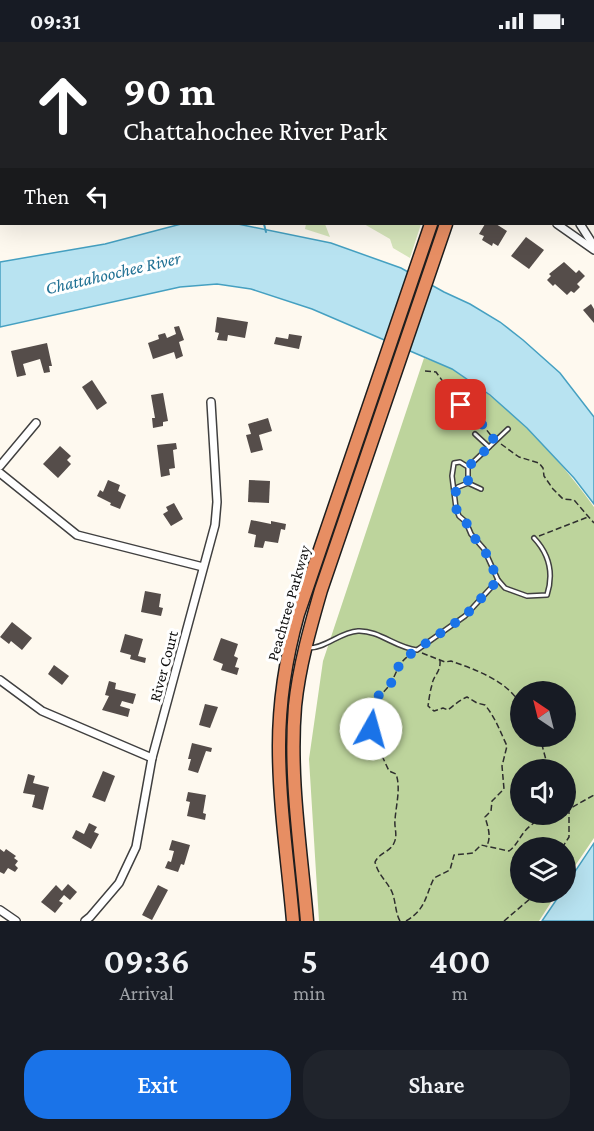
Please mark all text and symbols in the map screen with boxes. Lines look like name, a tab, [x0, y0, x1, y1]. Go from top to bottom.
text: 09:31	[30, 9, 80, 34]
icon: ahead	[24, 66, 102, 144]
text: 90 m	[123, 67, 215, 114]
text: Chattahochee River Park	[123, 116, 387, 146]
icon: left	[81, 180, 114, 213]
text: Then	[24, 184, 69, 209]
water label: Chattahoochee River	[43, 248, 183, 298]
pin	[435, 379, 486, 430]
icon: arrive	[444, 388, 477, 421]
street label: Peachtree Parkway	[264, 543, 314, 663]
street label: River Court	[146, 628, 181, 703]
north arrow	[510, 681, 576, 747]
map controls	[510, 681, 576, 903]
position arrow	[339, 697, 403, 761]
button: sound	[510, 759, 576, 825]
button: layers	[510, 837, 576, 903]
text: 09:36	[104, 941, 190, 981]
text: 5	[301, 941, 318, 981]
text: 400	[429, 941, 490, 981]
text: Arrival	[119, 982, 174, 1004]
text: min	[293, 982, 325, 1004]
text: m	[452, 982, 468, 1004]
button: Exit	[24, 1050, 291, 1119]
button: Share	[303, 1050, 570, 1119]

